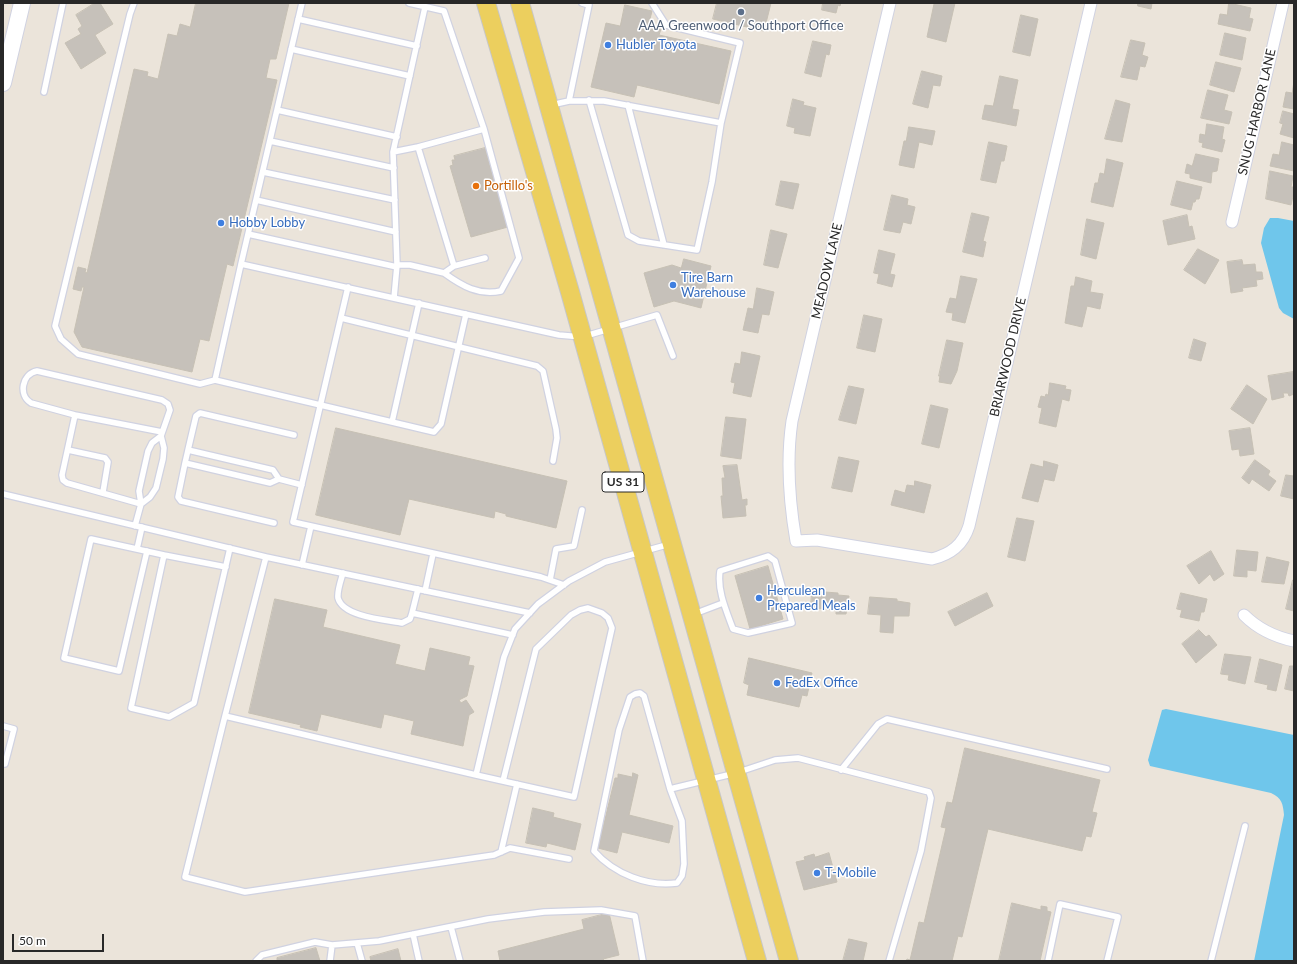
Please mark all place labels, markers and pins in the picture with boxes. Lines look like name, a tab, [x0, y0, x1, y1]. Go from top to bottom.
marker: AAA Greenwood / Southport Office	[736, 7, 746, 17]
place label: AAA Greenwood / Southport Office	[639, 18, 843, 34]
place label: Hubler Toyota	[616, 37, 696, 53]
marker: Hubler Toyota	[603, 40, 613, 50]
place label: Portillo's	[484, 178, 533, 194]
marker: Portillo's	[471, 181, 481, 191]
place label: Hobby Lobby	[229, 215, 305, 231]
marker: Hobby Lobby	[216, 218, 226, 228]
place label: Tire Barn Warehouse	[681, 270, 746, 301]
marker: Tire Barn Warehouse	[668, 280, 678, 290]
place label: Herculean Prepared Meals	[767, 583, 856, 614]
marker: Herculean Prepared Meals	[754, 593, 764, 603]
place label: FedEx Office	[785, 675, 858, 691]
marker: FedEx Office	[772, 678, 782, 688]
place label: T-Mobile	[825, 865, 876, 881]
marker: T-Mobile	[812, 868, 822, 878]

